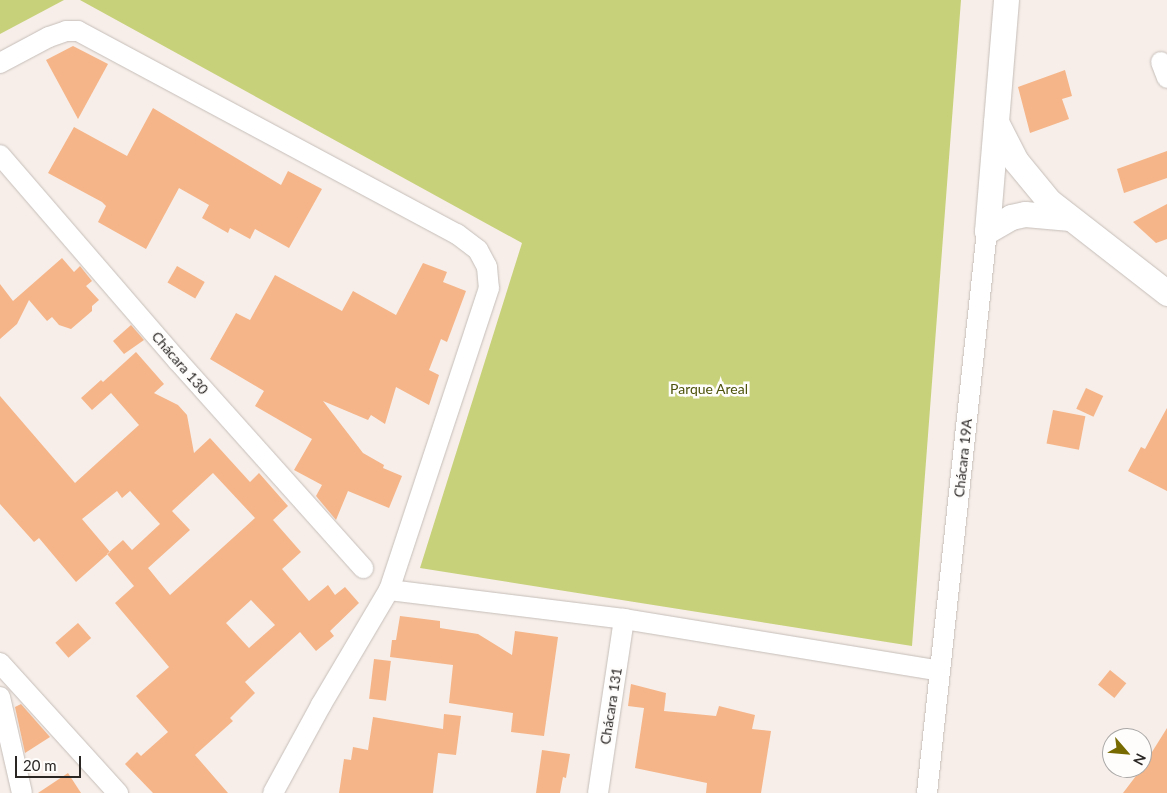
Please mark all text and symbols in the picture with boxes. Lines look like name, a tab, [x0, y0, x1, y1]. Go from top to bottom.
street label: Chácara 130	[148, 328, 212, 398]
park label: Parque Areal	[670, 381, 748, 397]
street label: Chácara 19A	[951, 418, 975, 498]
street label: Chácara 131	[597, 666, 625, 746]
north arrow	[1102, 728, 1152, 778]
scale bar	[18, 746, 84, 778]
text: N	[1130, 751, 1150, 768]
text: 20 m	[23, 756, 57, 774]

